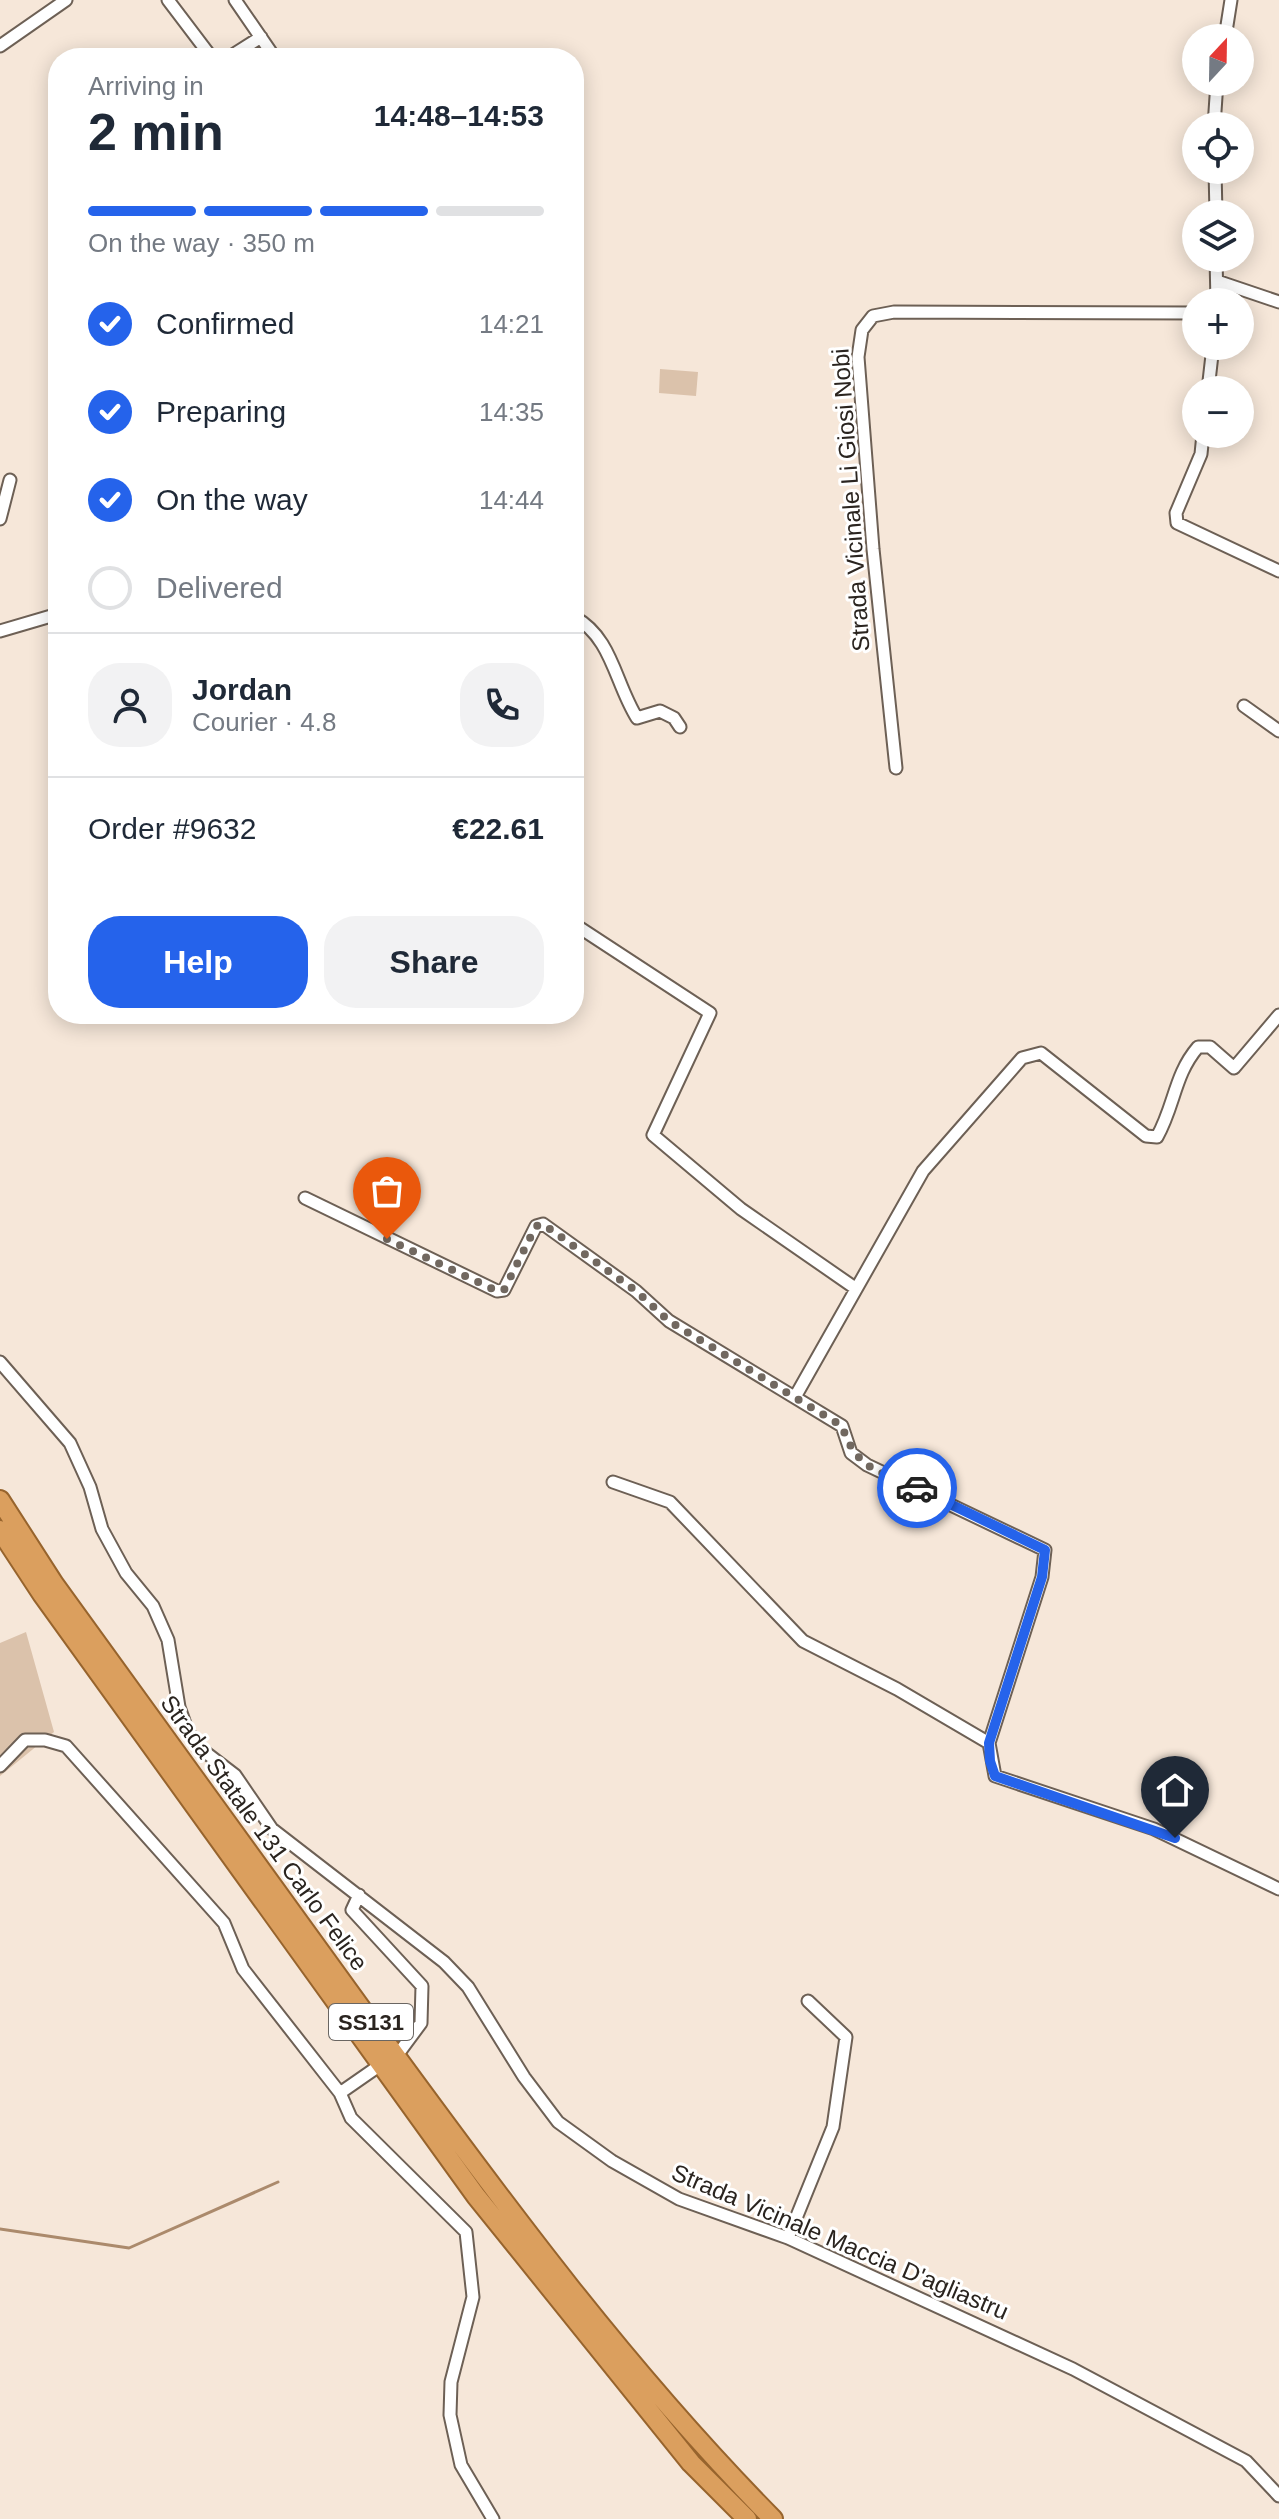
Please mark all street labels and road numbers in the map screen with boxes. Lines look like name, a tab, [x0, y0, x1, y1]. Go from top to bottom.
street label: Strada Vicinale Li Giosi Nobi	[826, 348, 875, 652]
street label: Strada Statale 131 Carlo Felice	[155, 1690, 373, 1976]
road number: SS131	[329, 2004, 413, 2040]
street label: Strada Vicinale Maccia D'agliastru	[668, 2158, 1013, 2325]

